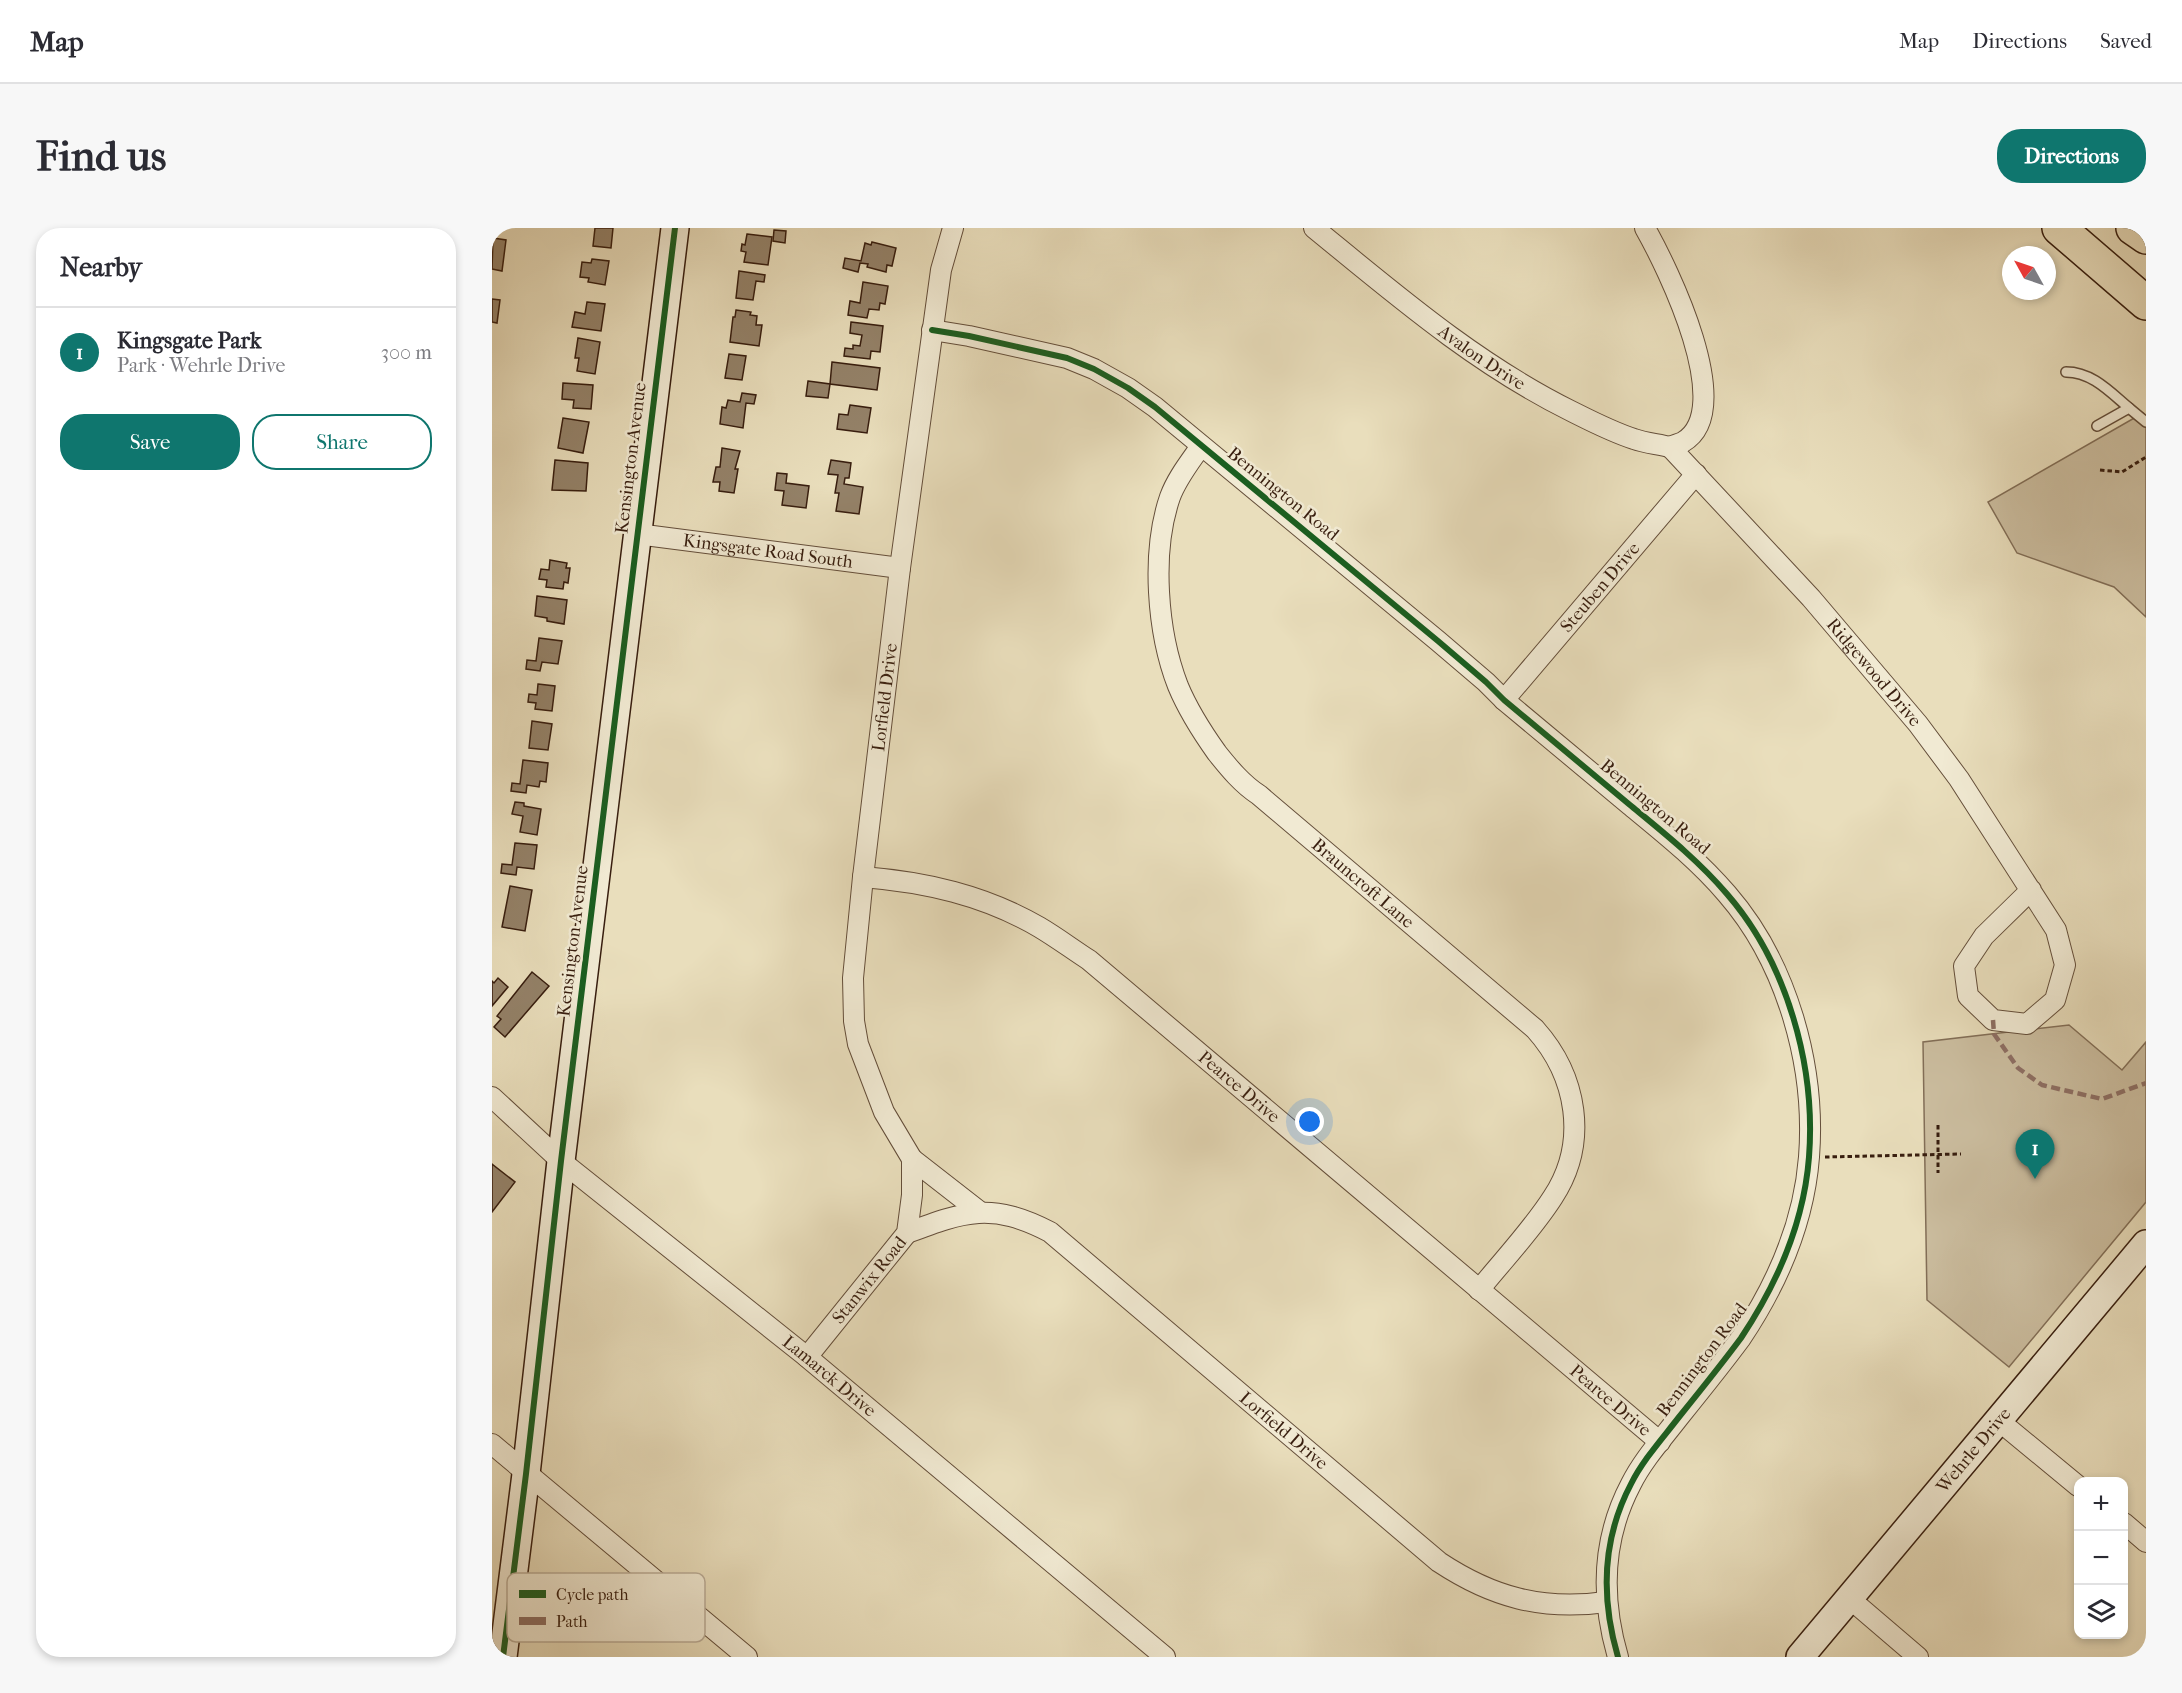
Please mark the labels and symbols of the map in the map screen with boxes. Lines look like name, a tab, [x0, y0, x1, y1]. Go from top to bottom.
north arrow	[2002, 246, 2056, 300]
street label: Avalon Drive	[1433, 320, 1529, 394]
street label: Kensington Avenue	[611, 381, 651, 535]
street label: Bennington Road	[1223, 443, 1343, 545]
street label: Kingsgate Road South	[682, 530, 854, 572]
street label: Steuben Drive	[1556, 538, 1644, 636]
street label: Ridgewood Drive	[1822, 614, 1926, 731]
street label: Lorfield Drive	[868, 642, 901, 753]
street label: Bennington Road	[1596, 755, 1714, 859]
street label: Brauncroft Lane	[1308, 834, 1419, 933]
street label: Kensington Avenue	[553, 864, 593, 1018]
street label: Pearce Drive	[1194, 1047, 1284, 1127]
your location	[1295, 1107, 1324, 1136]
pin: 1	[2016, 1130, 2054, 1179]
street label: Stanwix Road	[828, 1232, 911, 1328]
street label: Bennington Road	[1652, 1299, 1752, 1421]
street label: Lamarck Drive	[778, 1331, 880, 1421]
street label: Pearce Drive	[1566, 1360, 1656, 1441]
street label: Lorfield Drive	[1235, 1387, 1332, 1474]
street label: Wehrle Drive	[1931, 1403, 2015, 1498]
legend	[507, 1573, 705, 1642]
text: Cycle path	[556, 1585, 628, 1604]
text: Path	[556, 1612, 588, 1631]

